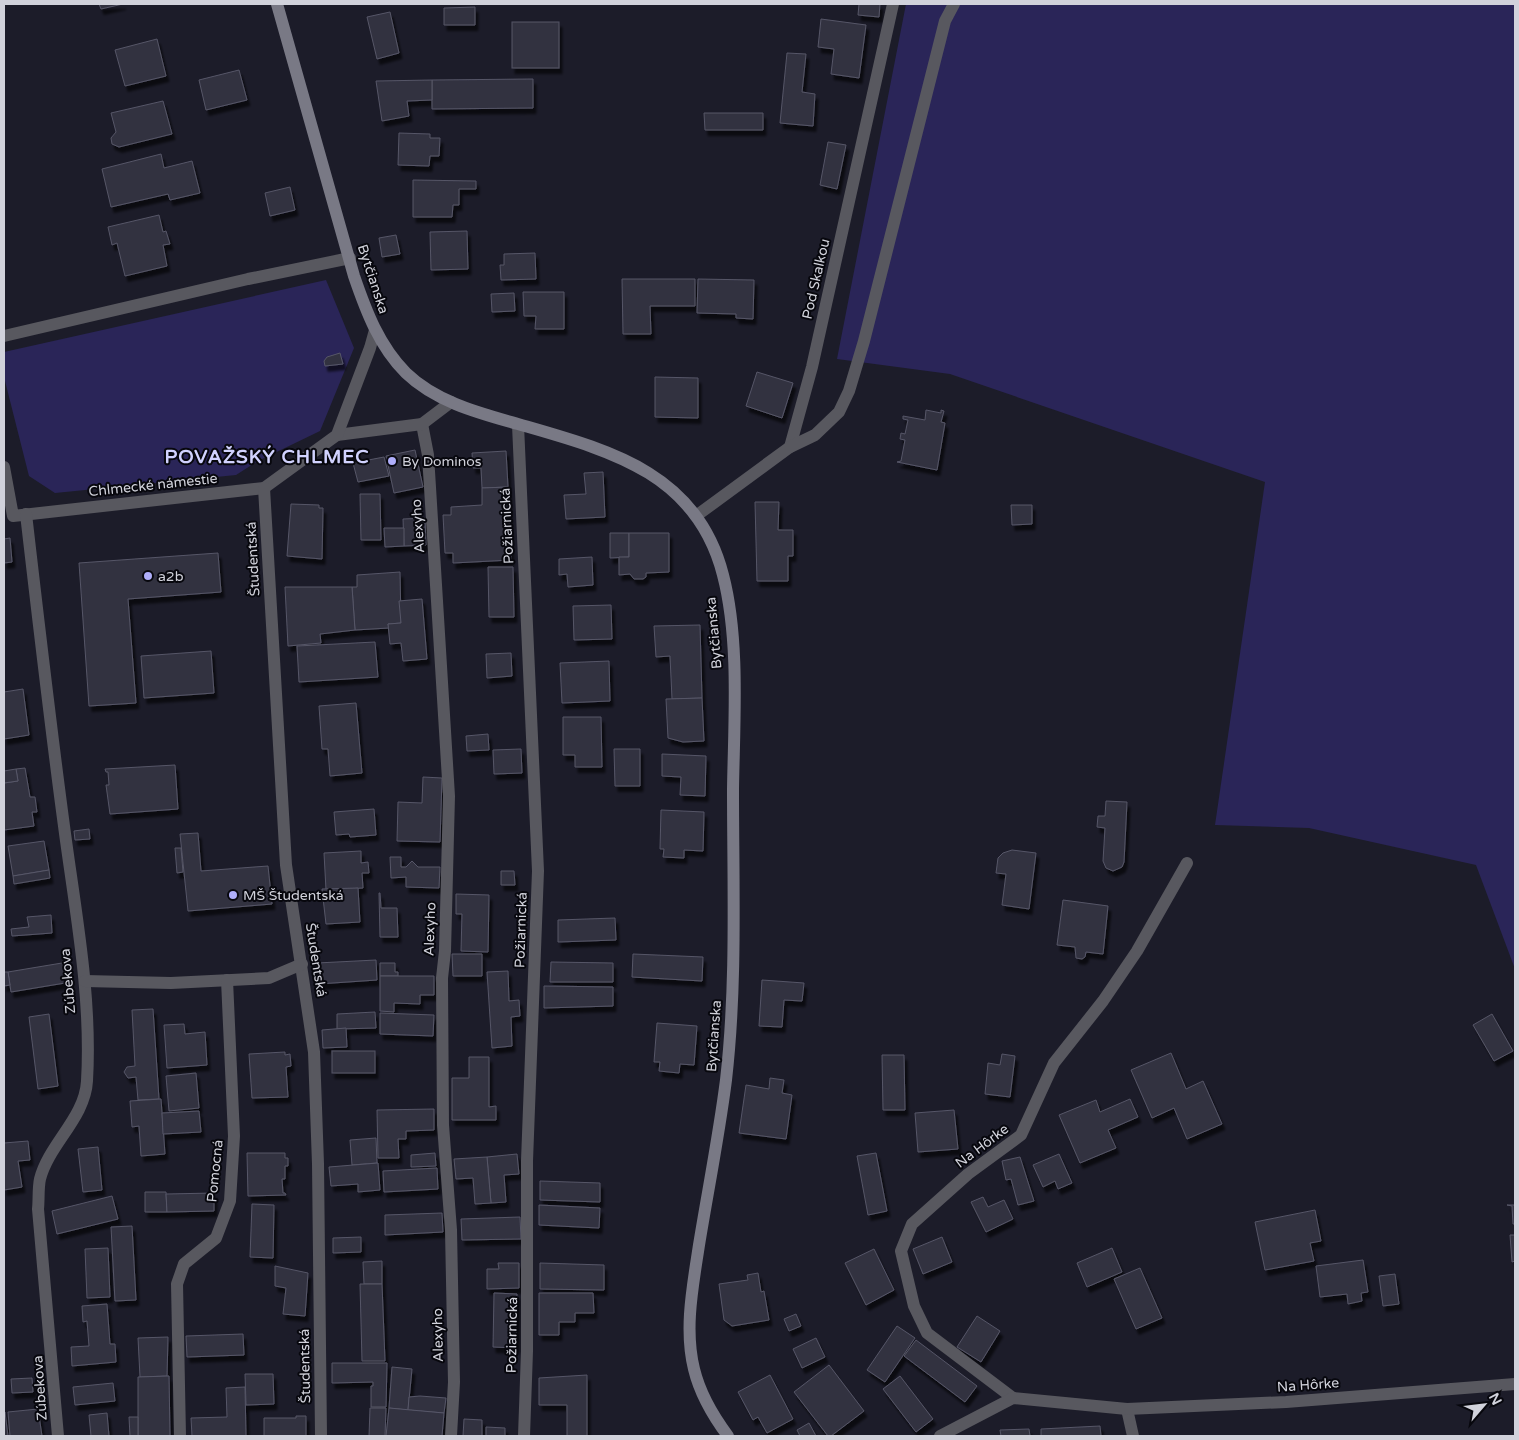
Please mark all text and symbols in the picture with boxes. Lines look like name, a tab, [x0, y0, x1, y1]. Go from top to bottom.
street label: Pod Skalkou	[798, 237, 834, 321]
street label: Bytčianska	[354, 242, 392, 316]
district label: POVAŽSKÝ CHLMEC	[164, 445, 370, 468]
place label: By Dominos	[402, 453, 482, 470]
marker: By Dominos	[386, 455, 398, 467]
street label: Chlmecké námestie	[88, 470, 218, 500]
street label: Požiarnická	[497, 487, 517, 565]
street label: Alexyho	[408, 498, 428, 554]
street label: Študentská	[243, 521, 263, 597]
place label: a2b	[158, 568, 184, 585]
marker: a2b	[142, 570, 154, 582]
street label: Bytčianska	[702, 596, 726, 670]
place label: MŠ Študentská	[243, 887, 344, 904]
marker: MŠ Študentská	[227, 889, 239, 901]
street label: Požiarnická	[511, 892, 531, 968]
street label: Alexyho	[421, 902, 439, 956]
street label: Študentská	[302, 922, 330, 998]
street label: Zúbekova	[57, 948, 79, 1014]
street label: Bytčianska	[703, 999, 725, 1073]
street label: Na Hôrke	[952, 1120, 1012, 1172]
street label: Pomocná	[203, 1139, 227, 1203]
street label: Požiarnická	[503, 1297, 521, 1373]
street label: Alexyho	[429, 1308, 447, 1362]
street label: Študentská	[296, 1328, 314, 1404]
street label: Zúbekova	[29, 1355, 51, 1421]
street label: Na Hôrke	[1276, 1374, 1340, 1396]
north arrow	[1459, 1380, 1509, 1430]
text: N	[1485, 1390, 1505, 1408]

